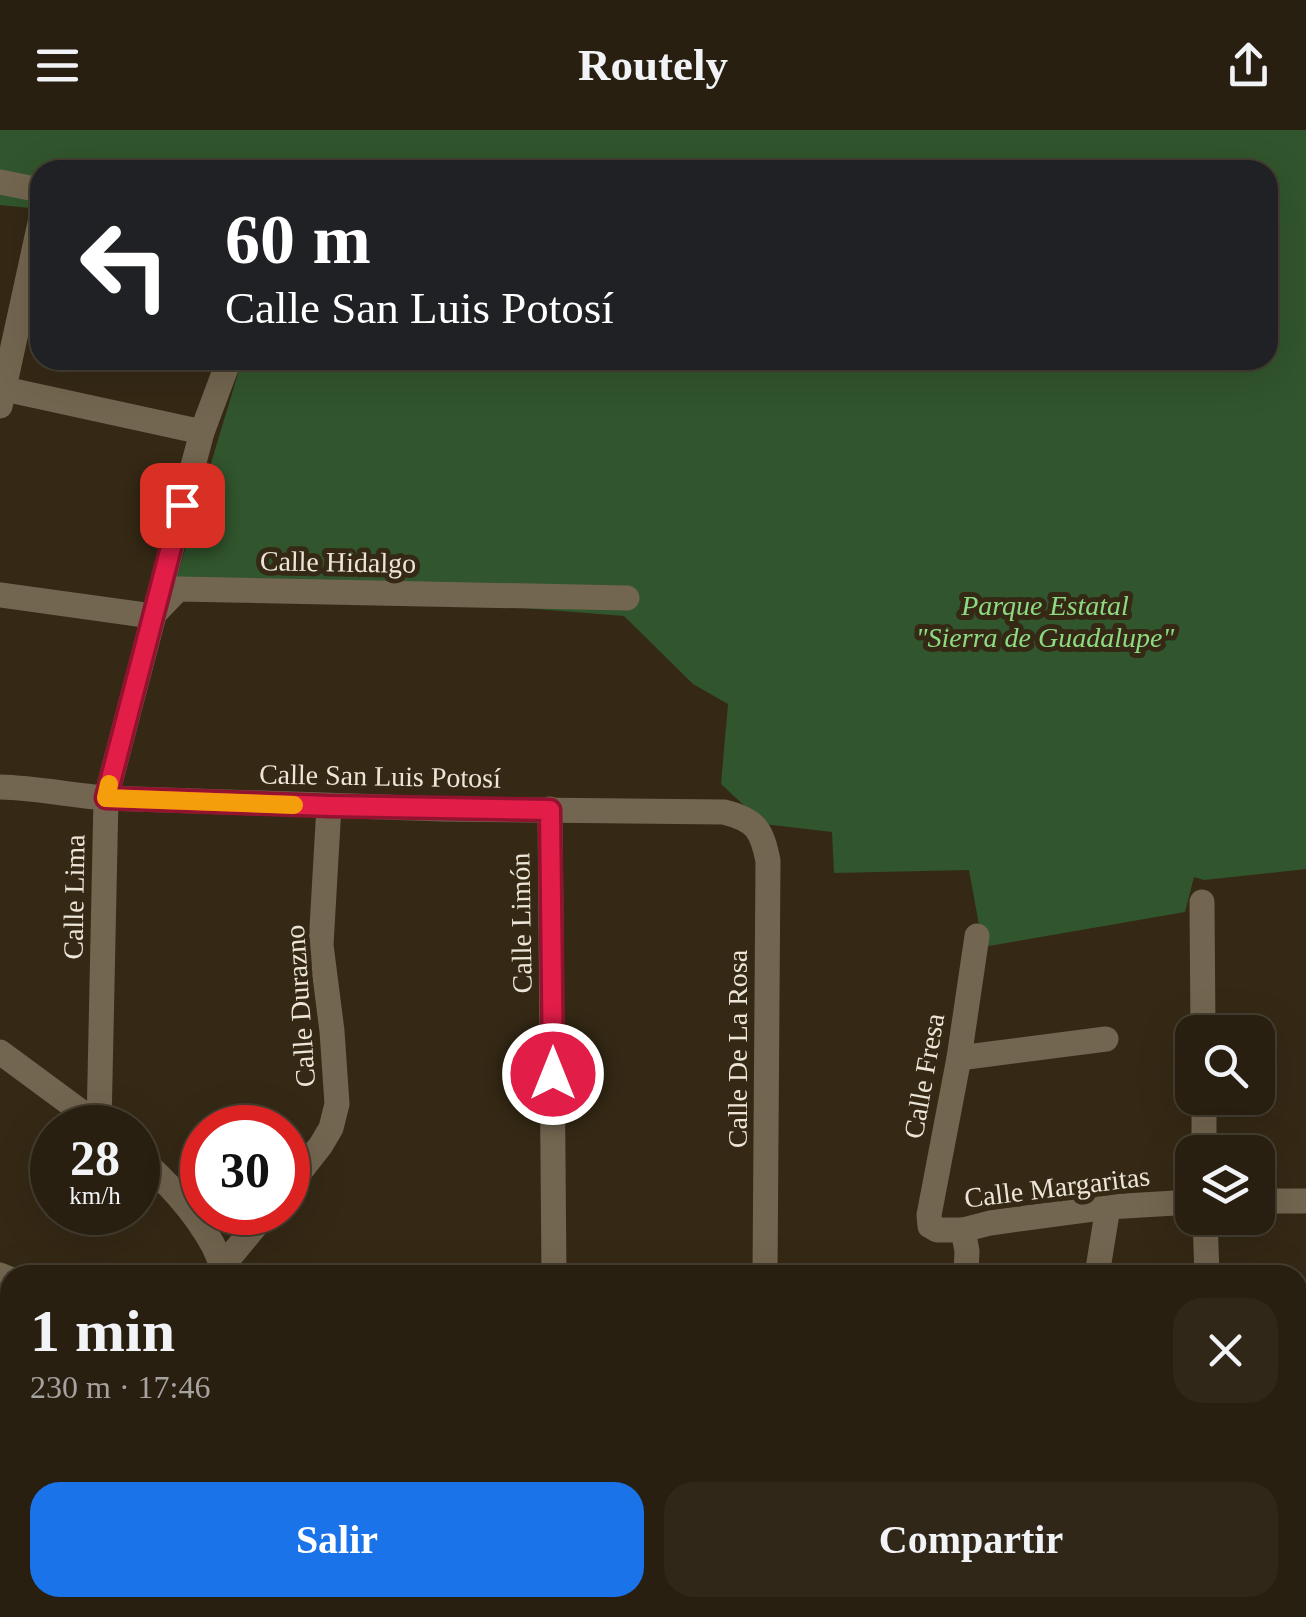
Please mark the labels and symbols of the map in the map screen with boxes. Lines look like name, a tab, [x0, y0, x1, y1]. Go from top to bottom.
pin	[140, 463, 225, 548]
street label: Calle Hidalgo	[260, 545, 416, 579]
park label: Parque Estatal "Sierra de Guadalupe"	[916, 590, 1174, 653]
street label: Calle San Luis Potosí	[259, 758, 501, 794]
street label: Calle Lima	[57, 834, 91, 960]
street label: Calle Limón	[504, 852, 538, 994]
street label: Calle Durazno	[279, 924, 321, 1088]
street label: Calle De La Rosa	[722, 949, 753, 1148]
street label: Calle Fresa	[898, 1010, 950, 1141]
position arrow	[501, 1022, 605, 1126]
speed limit sign: 30	[180, 1105, 310, 1235]
street label: Calle Margaritas	[962, 1160, 1152, 1214]

